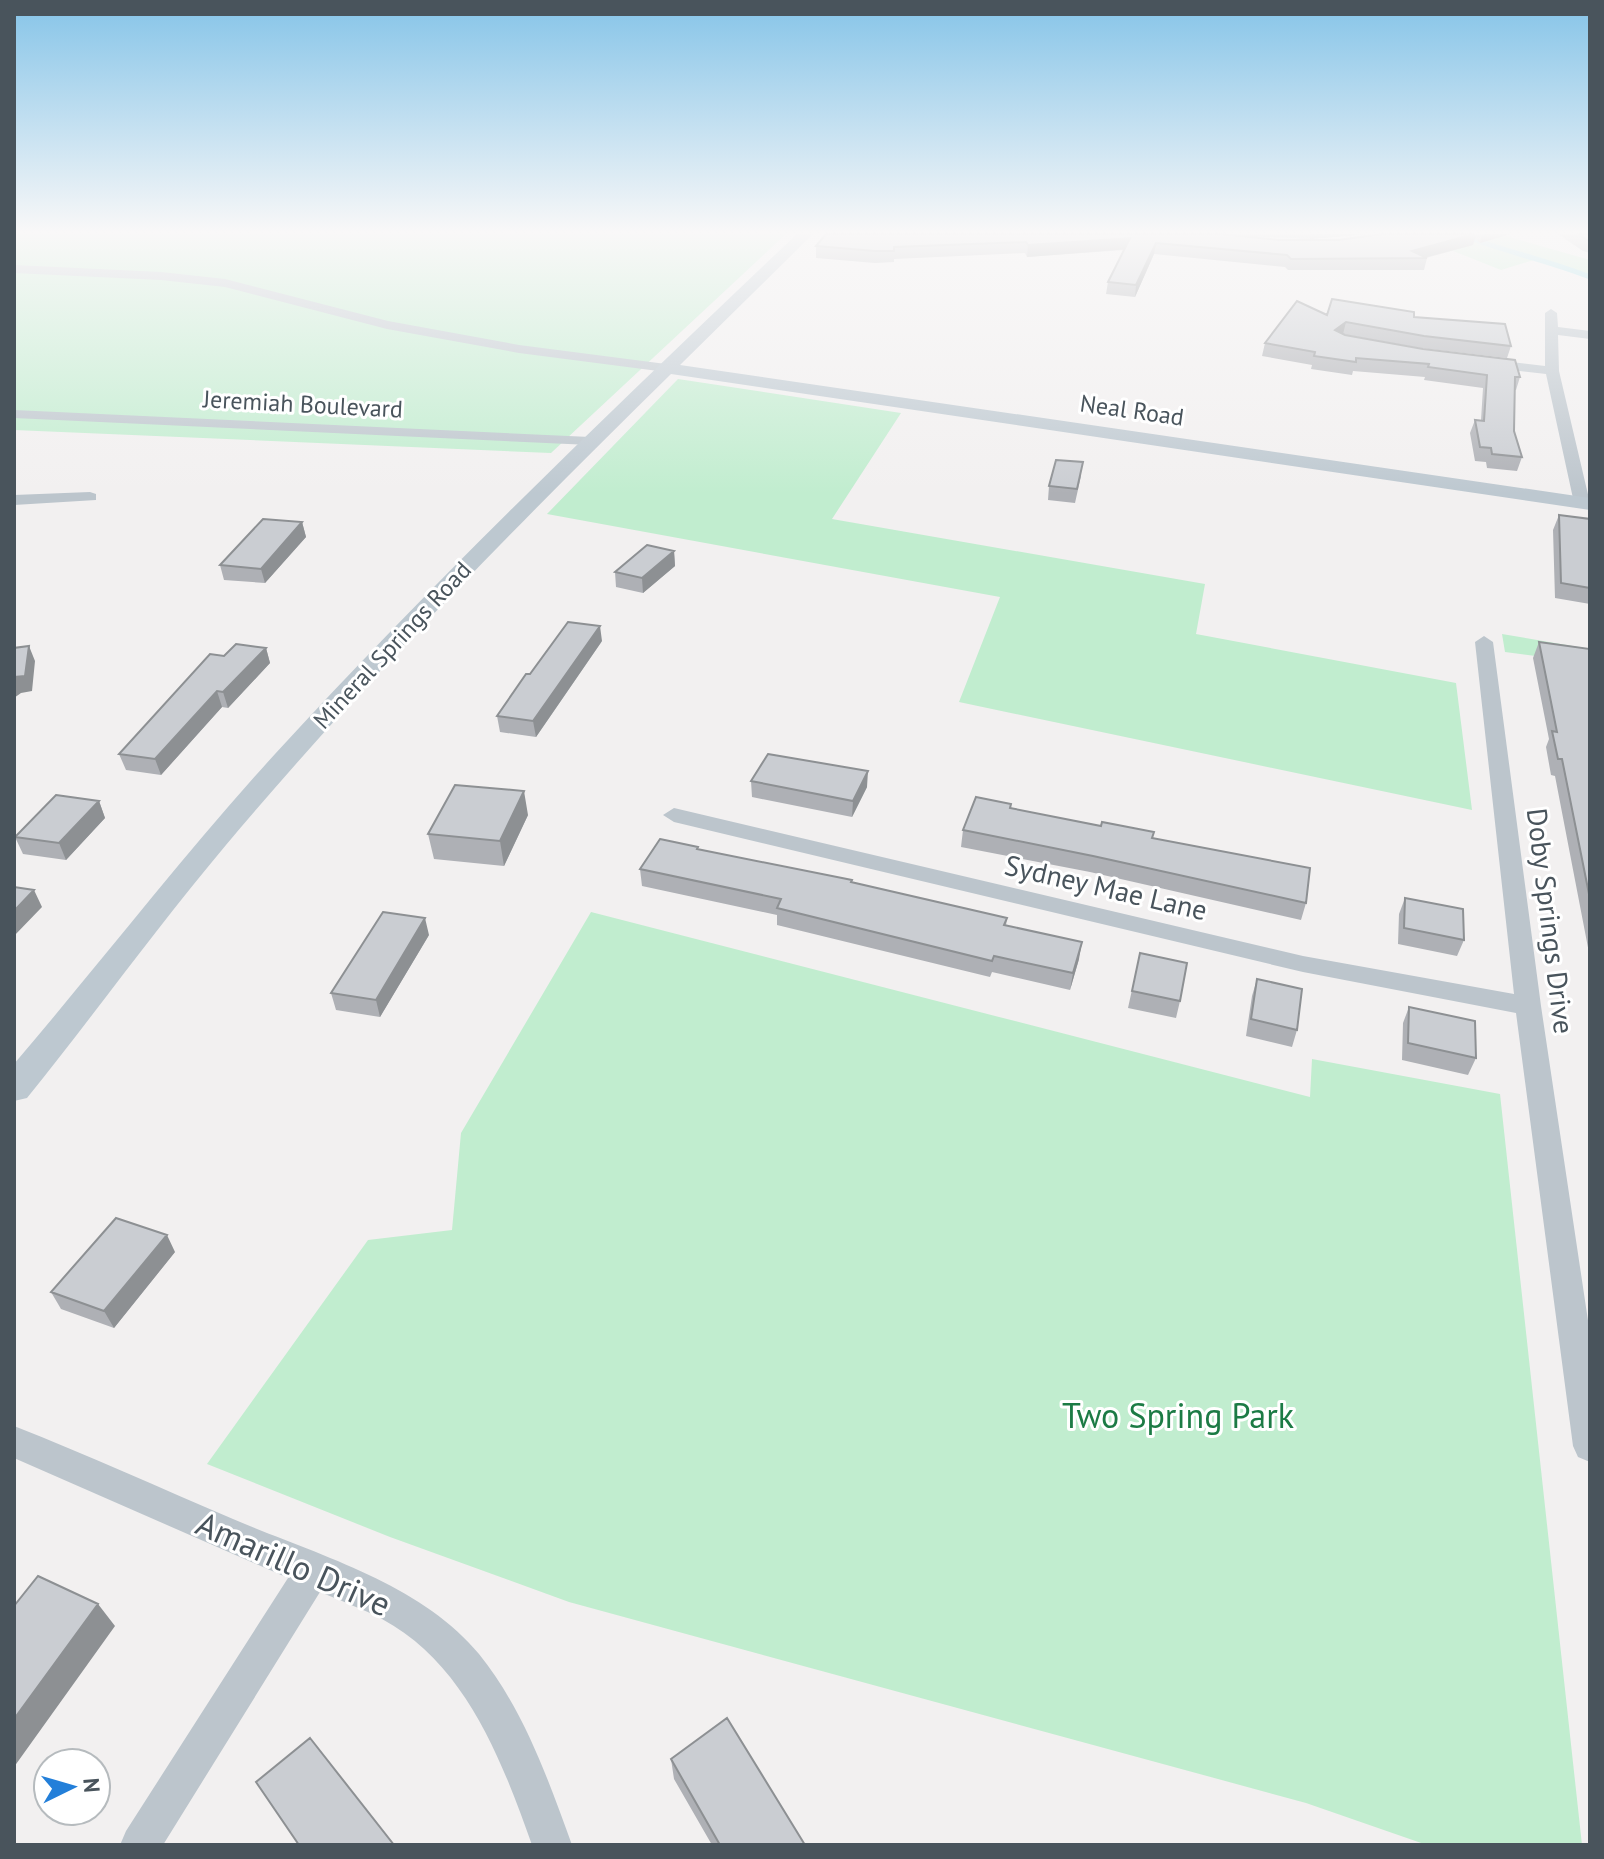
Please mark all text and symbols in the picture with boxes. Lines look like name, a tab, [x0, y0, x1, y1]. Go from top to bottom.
street label: Jeremiah Boulevard	[201, 383, 404, 425]
street label: Neal Road	[1078, 387, 1186, 433]
street label: Mineral Springs Road	[306, 555, 478, 735]
street label: Doby Springs Drive	[1519, 806, 1583, 1036]
street label: Sydney Mae Lane	[1001, 846, 1211, 928]
park label: Two Spring Park	[1062, 1393, 1294, 1437]
street label: Amarillo Drive	[190, 1501, 398, 1625]
north arrow	[32, 1747, 112, 1827]
text: N	[77, 1777, 107, 1794]

